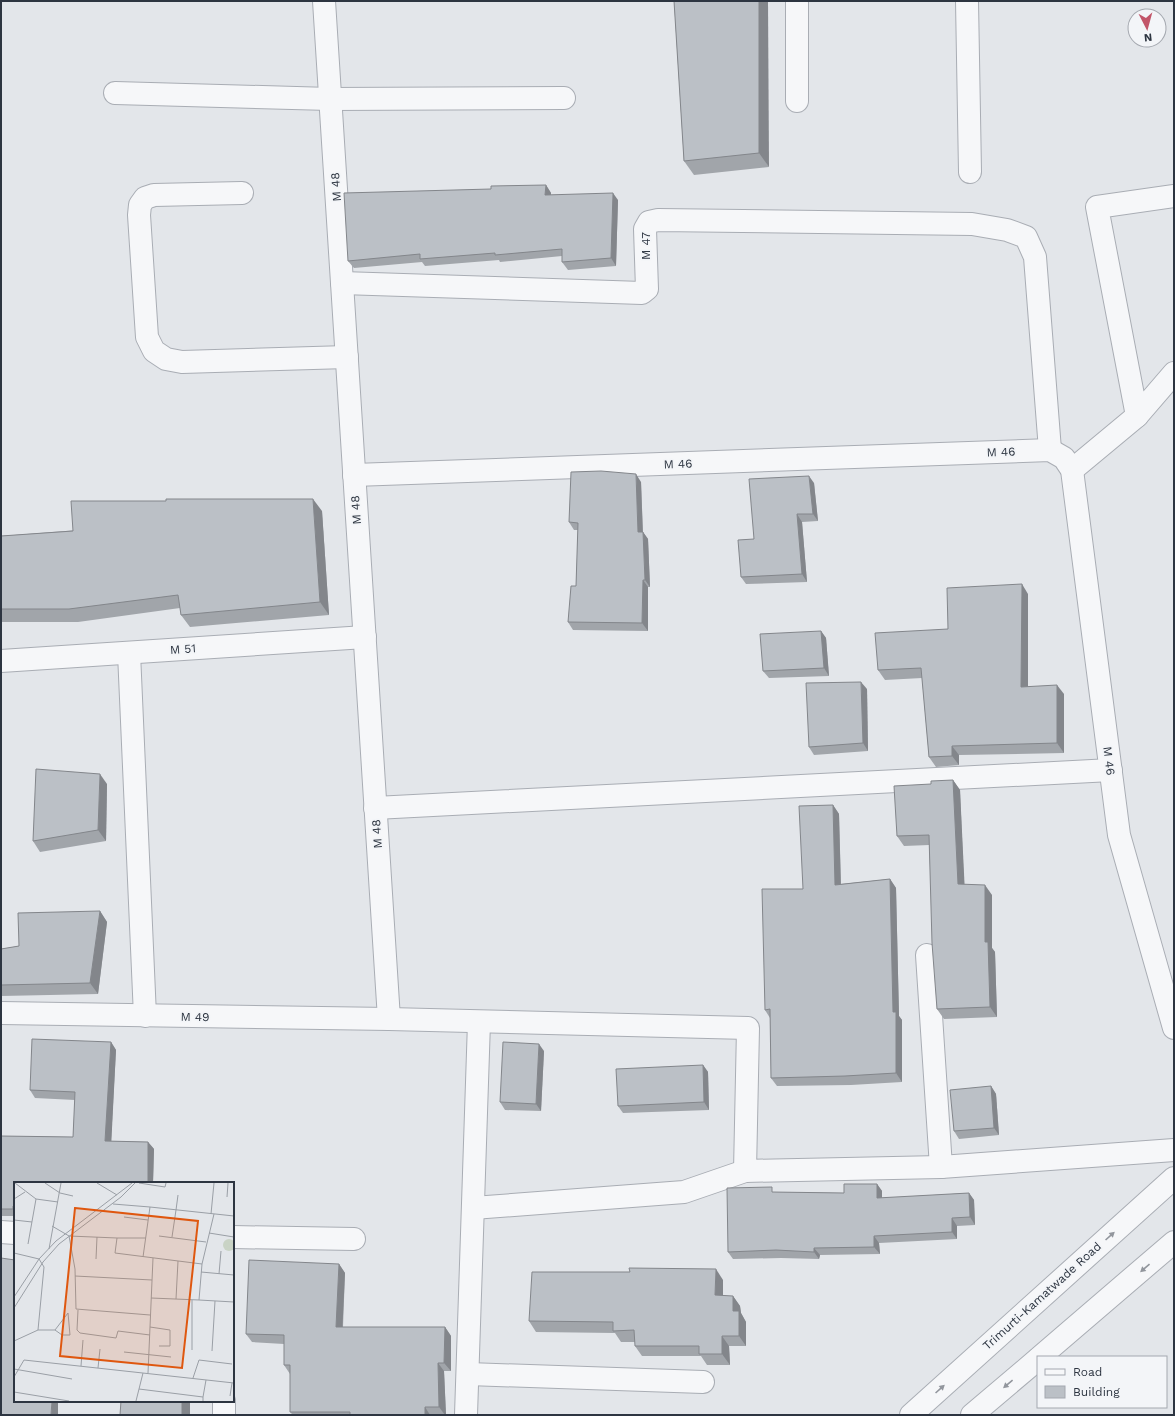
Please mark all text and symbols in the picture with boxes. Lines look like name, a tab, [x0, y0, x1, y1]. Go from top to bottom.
north arrow	[1127, 8, 1167, 48]
text: N	[1143, 31, 1153, 44]
street label: M 48	[328, 172, 344, 202]
street label: M 47	[639, 232, 653, 260]
street label: M 46	[986, 444, 1016, 460]
street label: M 46	[663, 456, 693, 472]
street label: M 48	[348, 495, 364, 525]
street label: M 51	[170, 641, 196, 657]
street label: M 46	[1100, 746, 1118, 776]
street label: M 48	[369, 819, 385, 849]
street label: M 49	[180, 1010, 210, 1024]
inset map	[14, 1182, 234, 1402]
one-way arrow	[1105, 1232, 1114, 1241]
street label: Trimurti-Kamatwade Road	[980, 1239, 1104, 1353]
one-way arrow	[1140, 1263, 1150, 1272]
legend	[1037, 1356, 1167, 1408]
text: Road	[1073, 1365, 1102, 1379]
one-way arrow	[1003, 1380, 1014, 1389]
one-way arrow	[935, 1384, 945, 1393]
text: Building	[1073, 1385, 1120, 1399]

